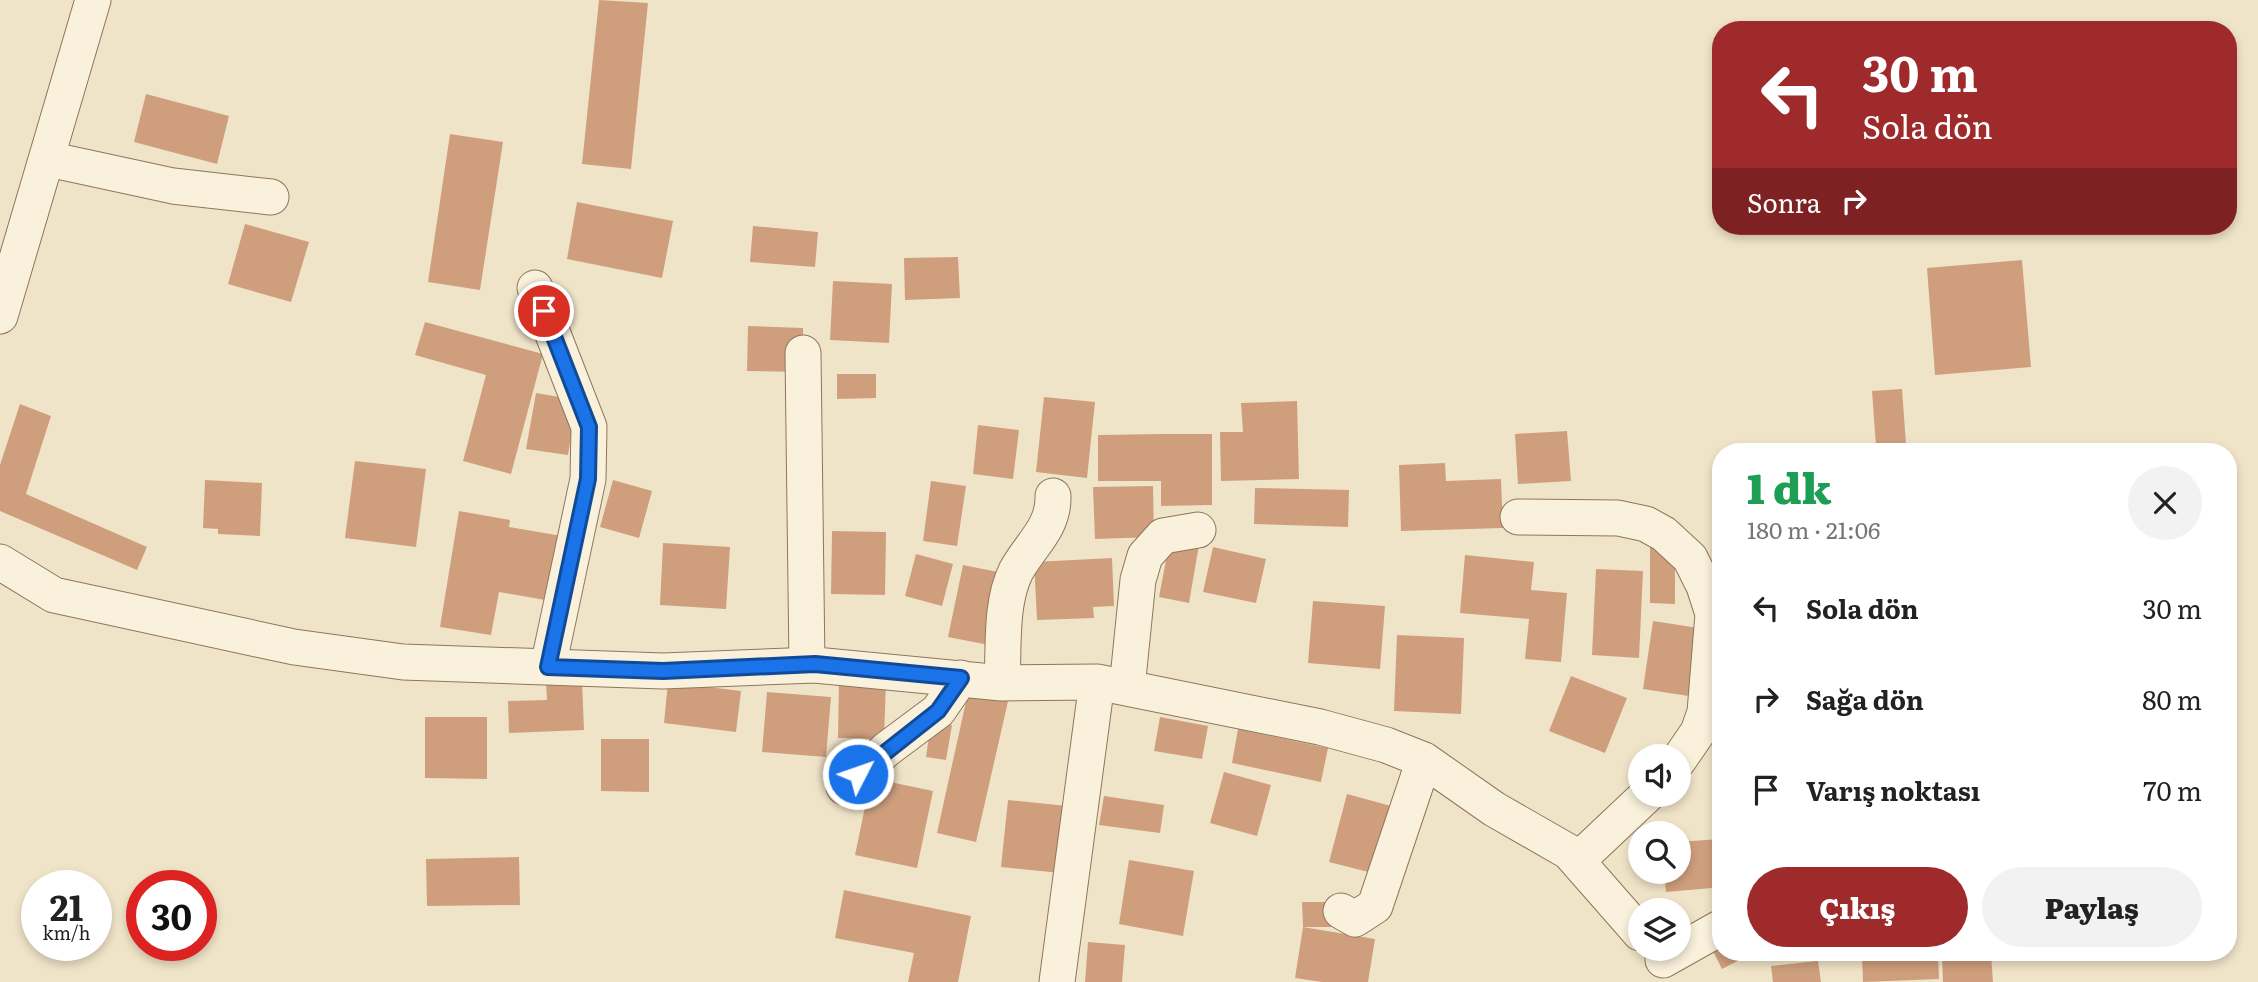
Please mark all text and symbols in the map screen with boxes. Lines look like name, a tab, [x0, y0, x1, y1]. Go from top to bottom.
text: 30 m	[1862, 34, 1978, 107]
icon: left	[1747, 49, 1838, 140]
text: Sola dön	[1862, 101, 1993, 149]
text: Sonra	[1747, 182, 1821, 221]
icon: right	[1835, 182, 1873, 220]
pin	[514, 281, 574, 341]
icon: arrive	[525, 292, 563, 330]
text: 1 dk	[1747, 455, 1832, 517]
button: close	[2128, 466, 2202, 540]
text: 180 m · 21:06	[1747, 512, 1880, 546]
text: Sola dön	[1806, 588, 1919, 627]
text: 30 m	[2142, 588, 2202, 627]
icon: left	[1747, 589, 1785, 627]
text: Sağa dön	[1806, 679, 1924, 718]
text: 80 m	[2142, 679, 2202, 718]
icon: right	[1747, 680, 1785, 718]
position arrow	[821, 737, 895, 811]
map controls	[1628, 744, 1691, 961]
button: sound	[1628, 744, 1691, 807]
text: Varış noktası	[1806, 770, 1980, 809]
text: 70 m	[2143, 770, 2202, 809]
icon: arrive	[1747, 771, 1785, 809]
button: search	[1628, 821, 1691, 884]
button: Çıkış	[1747, 867, 1968, 947]
button: Paylaş	[1982, 867, 2202, 947]
speed limit sign: 30	[126, 870, 217, 961]
text: 21	[50, 880, 83, 932]
button: layers	[1628, 898, 1691, 961]
text: km/h	[43, 919, 90, 946]

